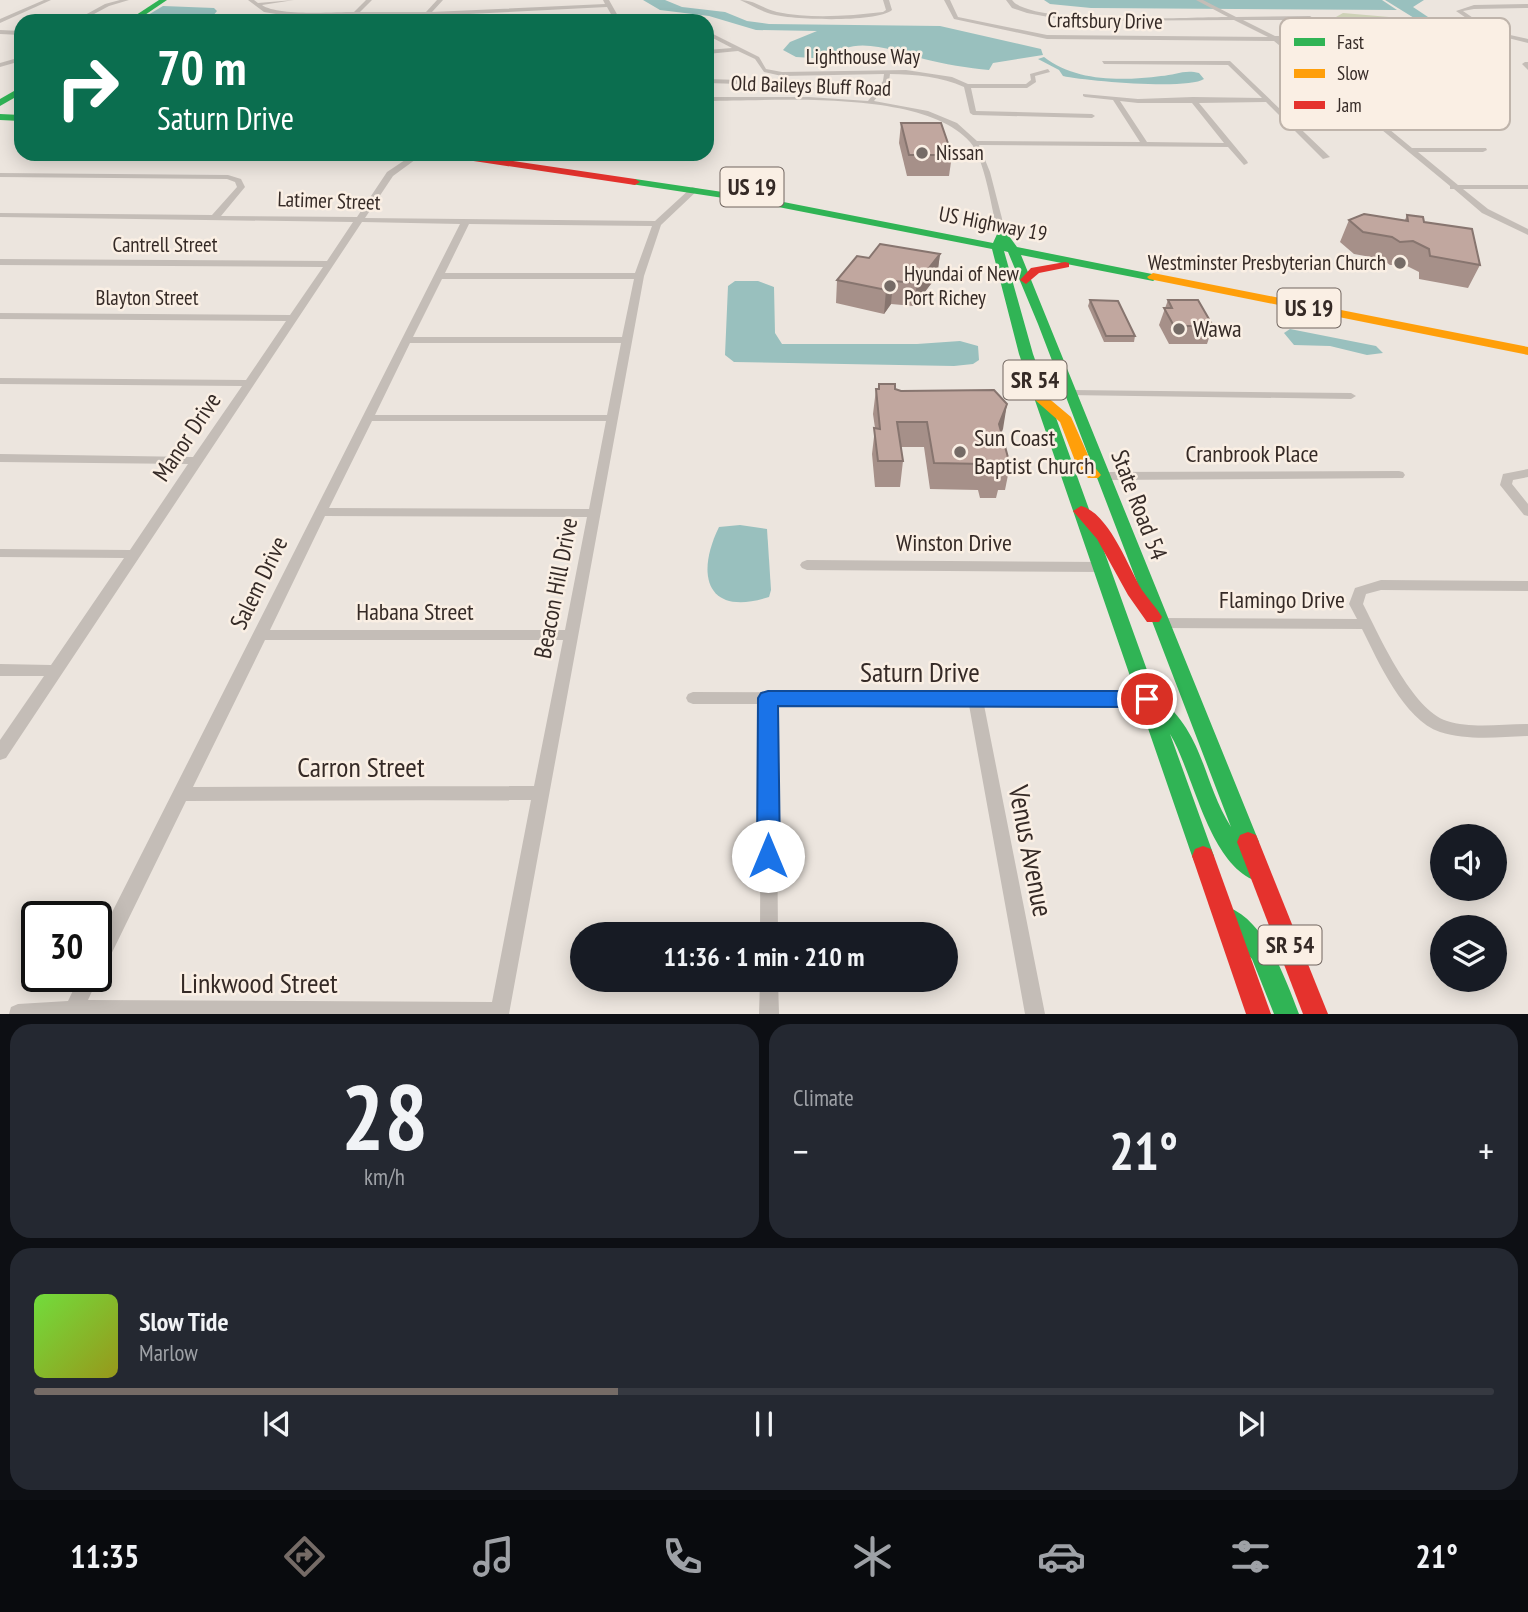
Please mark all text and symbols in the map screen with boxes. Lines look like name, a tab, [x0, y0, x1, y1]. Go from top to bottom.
street label: Craftsbury Drive	[1047, 6, 1163, 35]
legend	[1280, 18, 1510, 130]
text: Fast	[1337, 30, 1365, 54]
text: 70 m	[157, 35, 246, 99]
icon: right	[42, 42, 133, 133]
street label: Lighthouse Way	[806, 43, 920, 70]
text: Slow	[1337, 61, 1370, 85]
street label: Old Baileys Bluff Road	[730, 69, 892, 102]
text: Jam	[1336, 93, 1362, 117]
text: Saturn Drive	[157, 97, 294, 139]
place label: Nissan	[936, 139, 984, 166]
marker: Nissan	[914, 145, 930, 161]
road number: US 19	[720, 168, 784, 206]
street label: Latimer Street	[277, 185, 381, 216]
street label: US Highway 19	[937, 200, 1050, 247]
street label: Cantrell Street	[113, 231, 218, 258]
place label: Westminster Presbyterian Church	[1148, 249, 1386, 276]
marker: Westminster Presbyterian Church	[1392, 255, 1408, 271]
place label: Hyundai of New Port Richey	[904, 260, 1020, 311]
marker: Hyundai of New Port Richey	[882, 278, 898, 294]
street label: Blayton Street	[96, 284, 199, 311]
road number: US 19	[1278, 288, 1340, 328]
place label: Wawa	[1193, 313, 1242, 344]
marker: Wawa	[1171, 321, 1187, 337]
road number: SR 54	[1004, 360, 1066, 400]
street label: Manor Drive	[145, 386, 228, 487]
place label: Sun Coast Baptist Church	[974, 422, 1095, 481]
street label: Cranbrook Place	[1185, 438, 1319, 469]
marker: Sun Coast Baptist Church	[952, 444, 968, 460]
street label: State Road 54	[1104, 445, 1175, 564]
street label: Beacon Hill Drive	[527, 515, 584, 661]
street label: Winston Drive	[896, 527, 1012, 558]
street label: Salem Drive	[223, 531, 294, 634]
street label: Flamingo Drive	[1219, 584, 1345, 615]
street label: Habana Street	[356, 596, 474, 627]
street label: Saturn Drive	[860, 653, 980, 690]
pin	[1117, 669, 1177, 729]
icon: arrive	[1128, 680, 1166, 718]
street label: Carron Street	[297, 748, 425, 785]
street label: Venus Avenue	[1000, 781, 1062, 920]
position arrow	[731, 819, 805, 893]
map controls	[1430, 824, 1507, 992]
button: sound	[1430, 824, 1507, 901]
speed limit sign: 30	[21, 901, 112, 992]
button: layers	[1430, 915, 1507, 992]
road number: SR 54	[1258, 926, 1322, 964]
text: 11:36 · 1 min · 210 m	[664, 940, 864, 973]
street label: Linkwood Street	[180, 964, 338, 1001]
text: 28	[341, 1057, 428, 1175]
text: Climate	[793, 1083, 854, 1112]
text: 21°	[1109, 1117, 1178, 1184]
text: −	[793, 1126, 809, 1175]
text: +	[1478, 1126, 1494, 1175]
text: km/h	[364, 1162, 405, 1191]
text: Slow Tide	[139, 1305, 229, 1338]
text: Marlow	[139, 1338, 198, 1367]
icon: previous	[258, 1405, 296, 1443]
icon: pause	[745, 1405, 783, 1443]
icon: next	[1232, 1405, 1270, 1443]
icon: directions	[280, 1532, 329, 1581]
icon: music	[469, 1532, 518, 1581]
icon: phone	[658, 1532, 707, 1581]
icon: climate	[848, 1532, 897, 1581]
icon: car	[1037, 1532, 1086, 1581]
icon: filters	[1226, 1532, 1275, 1581]
text: 11:35	[70, 1535, 139, 1577]
text: 21°	[1416, 1535, 1458, 1577]

